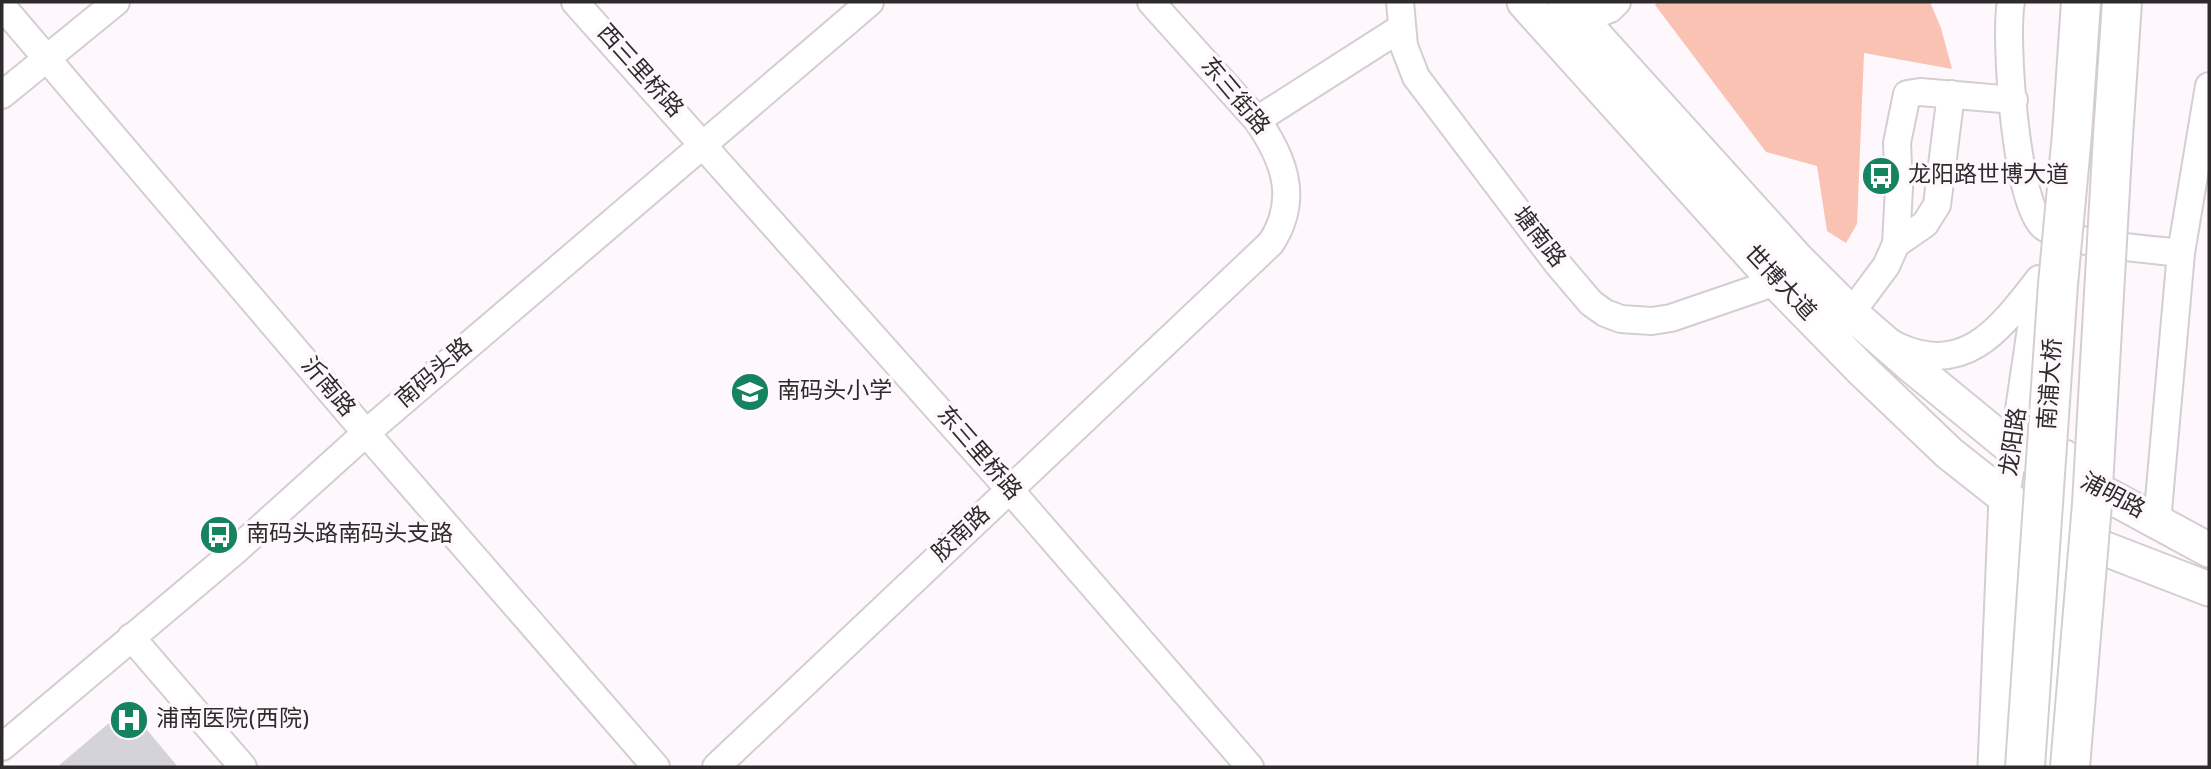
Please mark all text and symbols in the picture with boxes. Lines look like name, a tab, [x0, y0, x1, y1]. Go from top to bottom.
street label: 西三里桥路	[590, 20, 688, 124]
street label: 东三街路	[1193, 52, 1275, 142]
bus stop icon: 龙阳路世博大道	[1860, 155, 1902, 197]
place label: 龙阳路世博大道	[1908, 162, 2069, 191]
street label: 塘南路	[1505, 202, 1571, 274]
street label: 世博大道	[1737, 240, 1821, 328]
street label: 南码头路	[391, 333, 479, 415]
street label: 南浦大桥	[2034, 337, 2070, 431]
street label: 沂南路	[294, 352, 360, 424]
school or university icon: 南码头小学	[729, 371, 771, 413]
place label: 南码头小学	[777, 378, 892, 407]
street label: 东三里桥路	[929, 401, 1027, 507]
street label: 龙阳路	[1996, 406, 2034, 478]
street label: 浦明路	[2075, 468, 2149, 526]
street label: 胶南路	[927, 501, 997, 569]
bus stop icon: 南码头路南码头支路	[198, 514, 240, 556]
place label: 南码头路南码头支路	[246, 521, 453, 550]
hospital icon: 浦南医院(西院)	[108, 699, 150, 741]
place label: 浦南医院(西院)	[156, 706, 310, 735]

